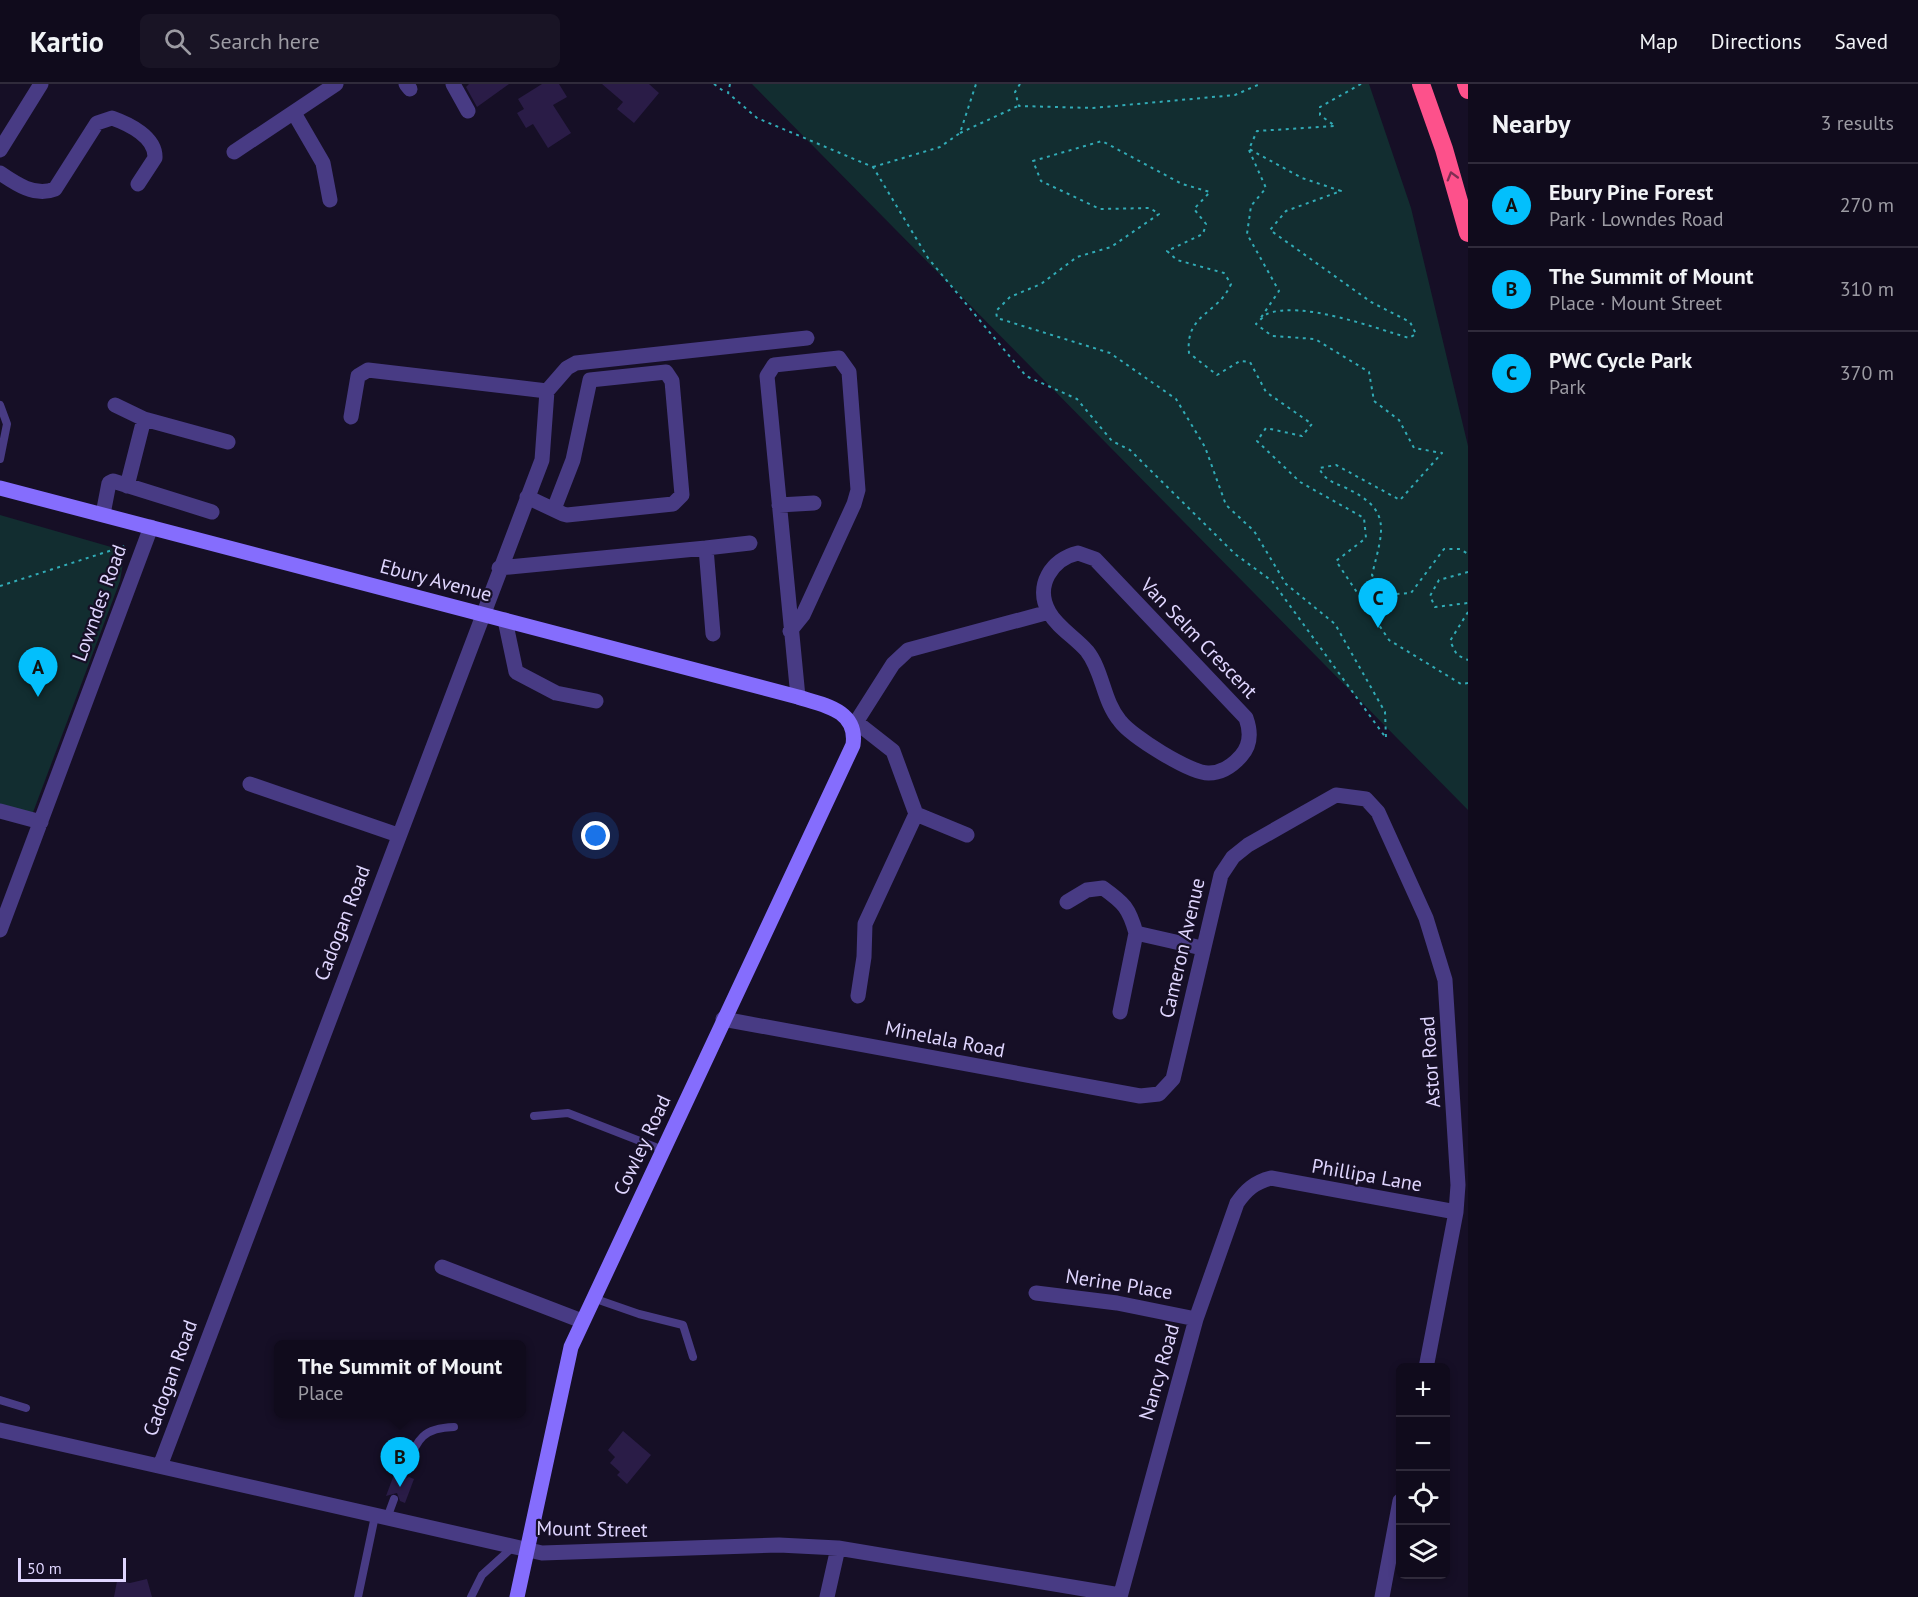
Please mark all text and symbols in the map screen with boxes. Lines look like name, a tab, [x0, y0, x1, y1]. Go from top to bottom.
search box	[140, 14, 560, 68]
text: Kartio	[30, 23, 104, 60]
icon: search	[161, 25, 194, 58]
text: Search here	[209, 27, 320, 55]
text: Map	[1639, 28, 1678, 55]
text: Directions	[1711, 28, 1802, 55]
text: Saved	[1835, 28, 1888, 55]
text: Nearby	[1492, 107, 1570, 140]
text: 3 results	[1821, 110, 1894, 136]
one-way arrow	[1447, 172, 1459, 182]
text: Ebury Pine Forest	[1549, 178, 1713, 206]
text: A	[1505, 192, 1518, 218]
text: 270 m	[1840, 192, 1894, 218]
text: Park · Lowndes Road	[1549, 206, 1724, 232]
text: The Summit of Mount	[1549, 262, 1753, 290]
text: B	[1506, 276, 1517, 302]
text: 310 m	[1840, 276, 1894, 302]
text: Place · Mount Street	[1549, 290, 1722, 316]
text: PWC Cycle Park	[1549, 346, 1692, 374]
text: C	[1506, 360, 1517, 386]
text: 370 m	[1840, 360, 1894, 386]
text: Park	[1549, 374, 1586, 400]
street label: Lowndes Road	[66, 541, 132, 665]
street label: Ebury Avenue	[377, 553, 495, 607]
street label: Van Selm Crescent	[1134, 572, 1263, 704]
pin: C	[1358, 578, 1398, 628]
pin: A	[18, 648, 57, 697]
your location	[581, 821, 610, 850]
street label: Cadogan Road	[308, 862, 376, 984]
street label: Cameron Avenue	[1153, 875, 1211, 1021]
street label: Minelala Road	[883, 1015, 1007, 1063]
street label: Astor Road	[1414, 1015, 1446, 1109]
street label: Cowley Road	[607, 1091, 677, 1199]
street label: Phillipa Lane	[1310, 1153, 1424, 1197]
street label: Nerine Place	[1064, 1263, 1174, 1305]
street label: Cadogan Road	[137, 1316, 203, 1440]
street label: Nancy Road	[1133, 1321, 1185, 1423]
popup	[274, 1340, 526, 1418]
text: The Summit of Mount	[298, 1352, 502, 1380]
map controls	[1396, 1363, 1450, 1579]
button: +	[1396, 1363, 1450, 1417]
text: Place	[298, 1380, 343, 1406]
button: −	[1396, 1417, 1450, 1471]
pin: B	[380, 1438, 420, 1487]
button: locate	[1396, 1471, 1450, 1525]
street label: Mount Street	[536, 1515, 648, 1543]
button: layers	[1396, 1525, 1450, 1579]
scale bar	[18, 1555, 126, 1582]
text: 50 m	[27, 1558, 62, 1578]

